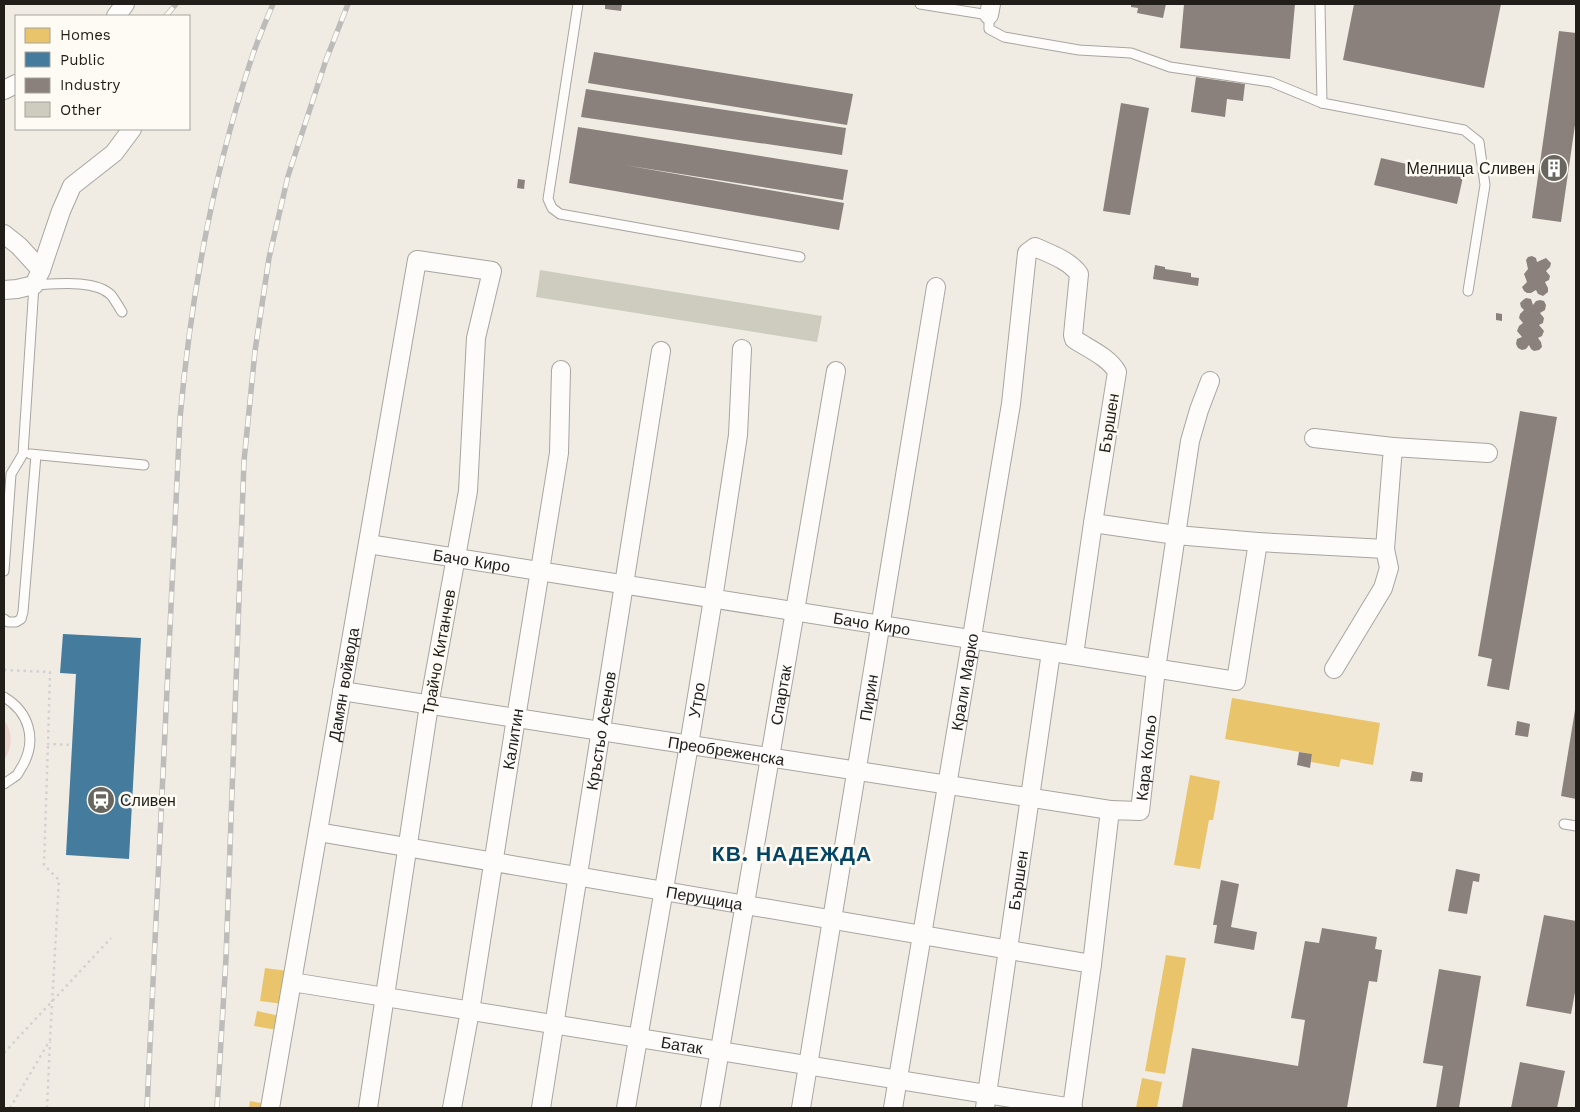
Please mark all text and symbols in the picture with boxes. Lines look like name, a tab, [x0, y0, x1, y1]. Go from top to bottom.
legend	[15, 15, 190, 130]
text: Homes	[60, 26, 111, 44]
text: Public	[60, 51, 105, 69]
text: Industry	[60, 76, 121, 94]
text: Other	[60, 101, 102, 119]
building icon: Мелница Сливен	[1539, 153, 1569, 183]
place label: Мелница Сливен	[1407, 159, 1535, 178]
street label: Бършен	[1095, 392, 1123, 454]
street label: Бачо Киро	[432, 545, 512, 576]
street label: Трайчо Китанчев	[419, 588, 459, 716]
street label: Бачо Киро	[832, 608, 912, 639]
street label: Дамян войвода	[324, 626, 363, 743]
street label: Крали Марко	[947, 632, 982, 732]
street label: Спартак	[766, 662, 795, 727]
street label: Кръстьо Асенов	[582, 670, 620, 792]
street label: Пирин	[855, 673, 882, 722]
street label: Утро	[684, 681, 709, 719]
street label: Калитин	[499, 707, 527, 771]
street label: Кара Кольо	[1132, 714, 1160, 802]
street label: Преобреженска	[667, 732, 786, 769]
station icon: Сливен	[86, 785, 116, 815]
place label: Сливен	[120, 791, 176, 810]
district label: КВ. НАДЕЖДА	[712, 841, 872, 866]
street label: Бършен	[1004, 849, 1032, 911]
street label: Перущица	[665, 882, 744, 914]
street label: Батак	[660, 1032, 705, 1058]

